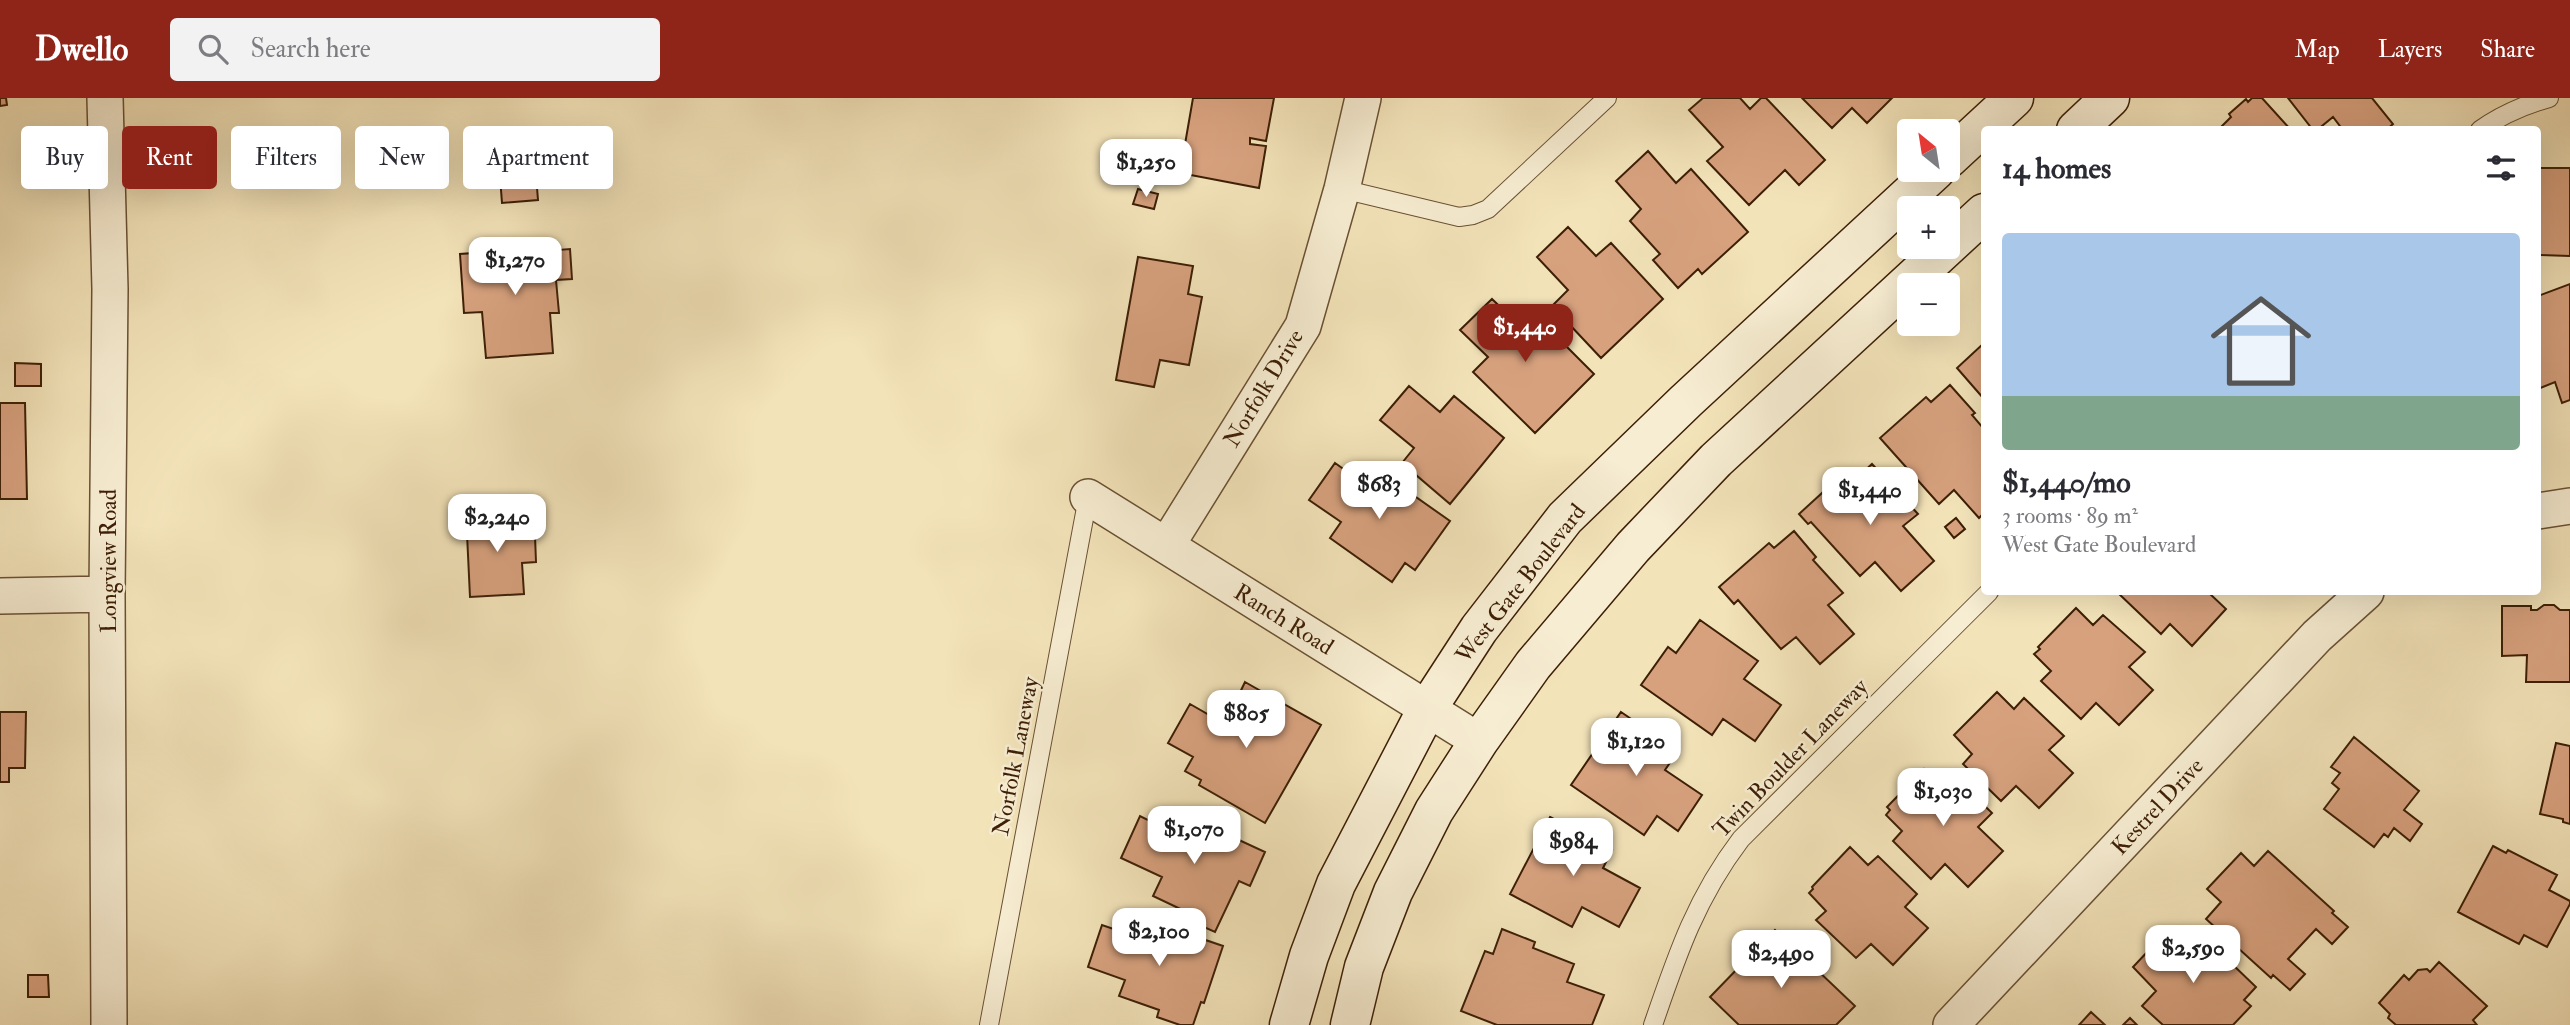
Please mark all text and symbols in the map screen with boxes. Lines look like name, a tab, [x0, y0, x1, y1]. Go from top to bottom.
search box	[170, 18, 660, 81]
text: Dwello	[35, 29, 128, 70]
icon: search	[194, 30, 232, 68]
text: Search here	[250, 33, 371, 65]
text: Map	[2295, 34, 2340, 65]
text: Layers	[2378, 34, 2442, 65]
text: Share	[2480, 34, 2535, 65]
north arrow	[1897, 119, 1960, 182]
map controls	[1897, 119, 1960, 336]
chip: Buy	[21, 126, 108, 189]
chip: Rent	[122, 126, 217, 189]
chip: Filters	[231, 126, 341, 189]
chip: New	[355, 126, 449, 189]
chip: Apartment	[463, 126, 613, 189]
pin: $1,250	[1089, 140, 1203, 199]
text: $1,250	[1116, 147, 1176, 176]
icon: filters	[2482, 149, 2520, 187]
text: 14 homes	[2002, 150, 2111, 187]
button: +	[1897, 196, 1960, 259]
pin: $1,270	[458, 238, 572, 297]
text: $1,270	[485, 245, 545, 274]
button: −	[1897, 273, 1960, 336]
icon: home	[2198, 278, 2324, 404]
pin: $1,440	[1468, 304, 1582, 364]
text: $1,440	[1493, 312, 1557, 341]
street label: Norfolk Drive	[1217, 324, 1310, 452]
pin: $683	[1338, 462, 1420, 521]
text: $1,440/mo	[2002, 464, 2131, 501]
pin: $1,440	[1813, 468, 1927, 527]
text: $683	[1357, 469, 1401, 498]
text: $1,440	[1838, 475, 1902, 504]
street label: Longview Road	[94, 489, 123, 633]
pin: $2,240	[440, 494, 554, 554]
street label: West Gate Boulevard	[1449, 498, 1592, 670]
text: 3 rooms · 89 m²	[2002, 501, 2138, 530]
text: $2,240	[464, 502, 530, 531]
text: West Gate Boulevard	[2002, 530, 2196, 559]
street label: Ranch Road	[1229, 577, 1339, 661]
street label: Twin Boulder Laneway	[1707, 672, 1875, 844]
street label: Norfolk Laneway	[986, 674, 1045, 838]
pin: $805	[1205, 690, 1287, 750]
text: $805	[1223, 698, 1269, 727]
pin: $1,120	[1579, 718, 1693, 778]
text: $1,120	[1607, 726, 1665, 755]
street label: Kestrel Drive	[2105, 751, 2210, 861]
pin: $1,030	[1886, 768, 2000, 828]
text: $1,030	[1913, 776, 1973, 805]
pin: $1,070	[1137, 806, 1251, 866]
text: $1,070	[1164, 814, 1224, 843]
pin: $984	[1532, 818, 1614, 878]
text: $984	[1549, 826, 1597, 855]
pin: $2,100	[1102, 908, 1216, 968]
text: $2,100	[1128, 916, 1190, 945]
pin: $2,590	[2136, 926, 2250, 985]
pin: $2,490	[1724, 930, 1838, 990]
text: $2,590	[2161, 933, 2225, 962]
text: $2,490	[1748, 938, 1814, 967]

